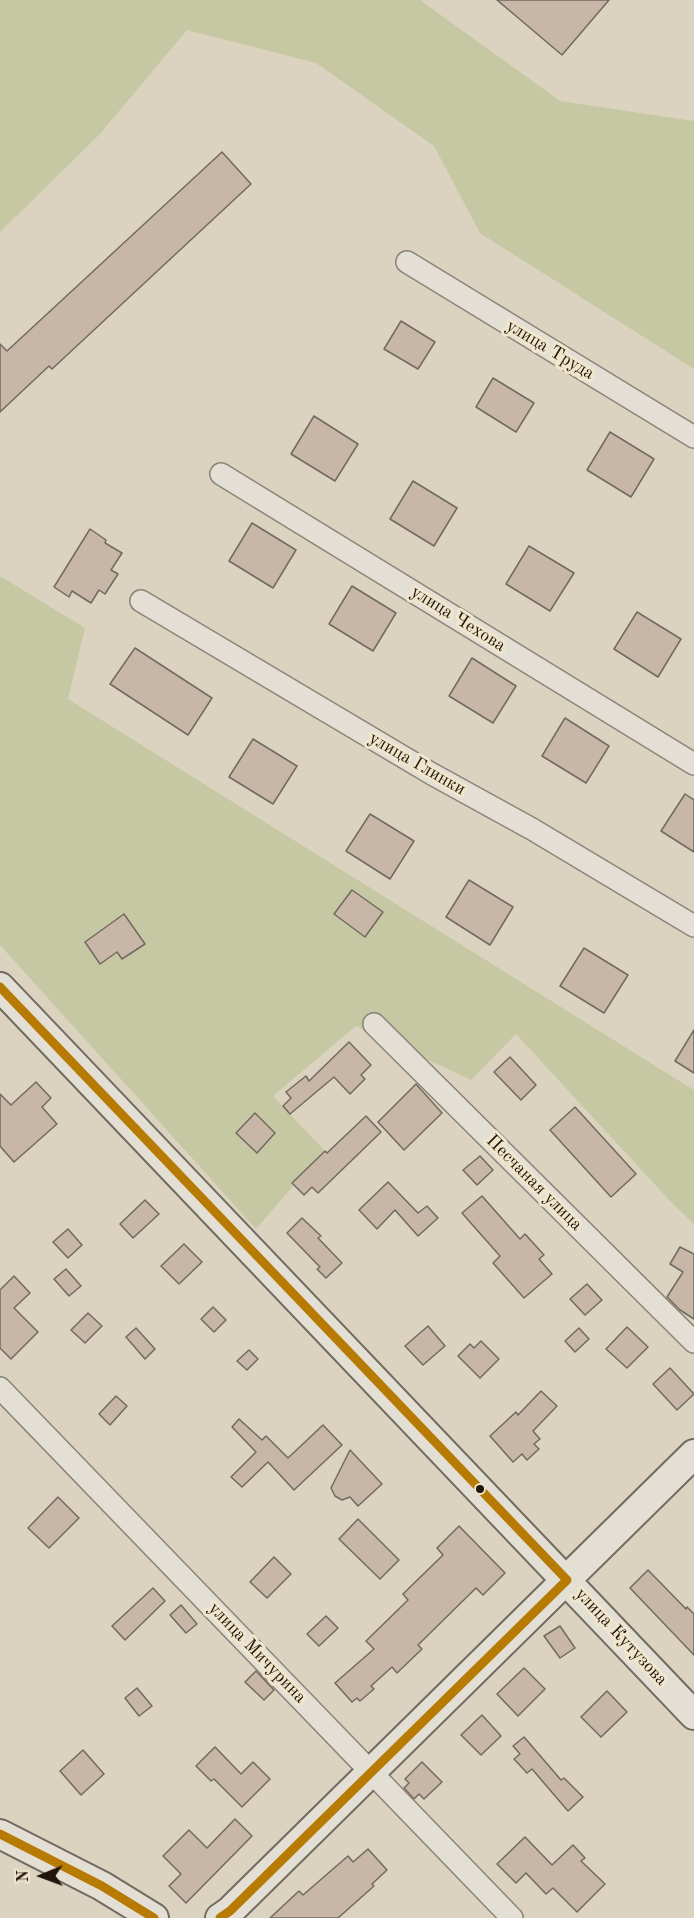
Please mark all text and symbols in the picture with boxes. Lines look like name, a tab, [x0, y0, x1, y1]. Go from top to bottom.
street label: улица Труда	[502, 315, 598, 385]
street label: улица Чехова	[407, 581, 509, 657]
street label: улица Глинки	[365, 728, 469, 800]
street label: Песчаная улица	[481, 1130, 587, 1236]
unlabelled marker	[474, 1483, 486, 1495]
street label: улица Кутузова	[570, 1584, 672, 1690]
street label: улица Мичурина	[203, 1598, 311, 1708]
north arrow	[12, 1846, 72, 1906]
text: N	[16, 1870, 32, 1883]

